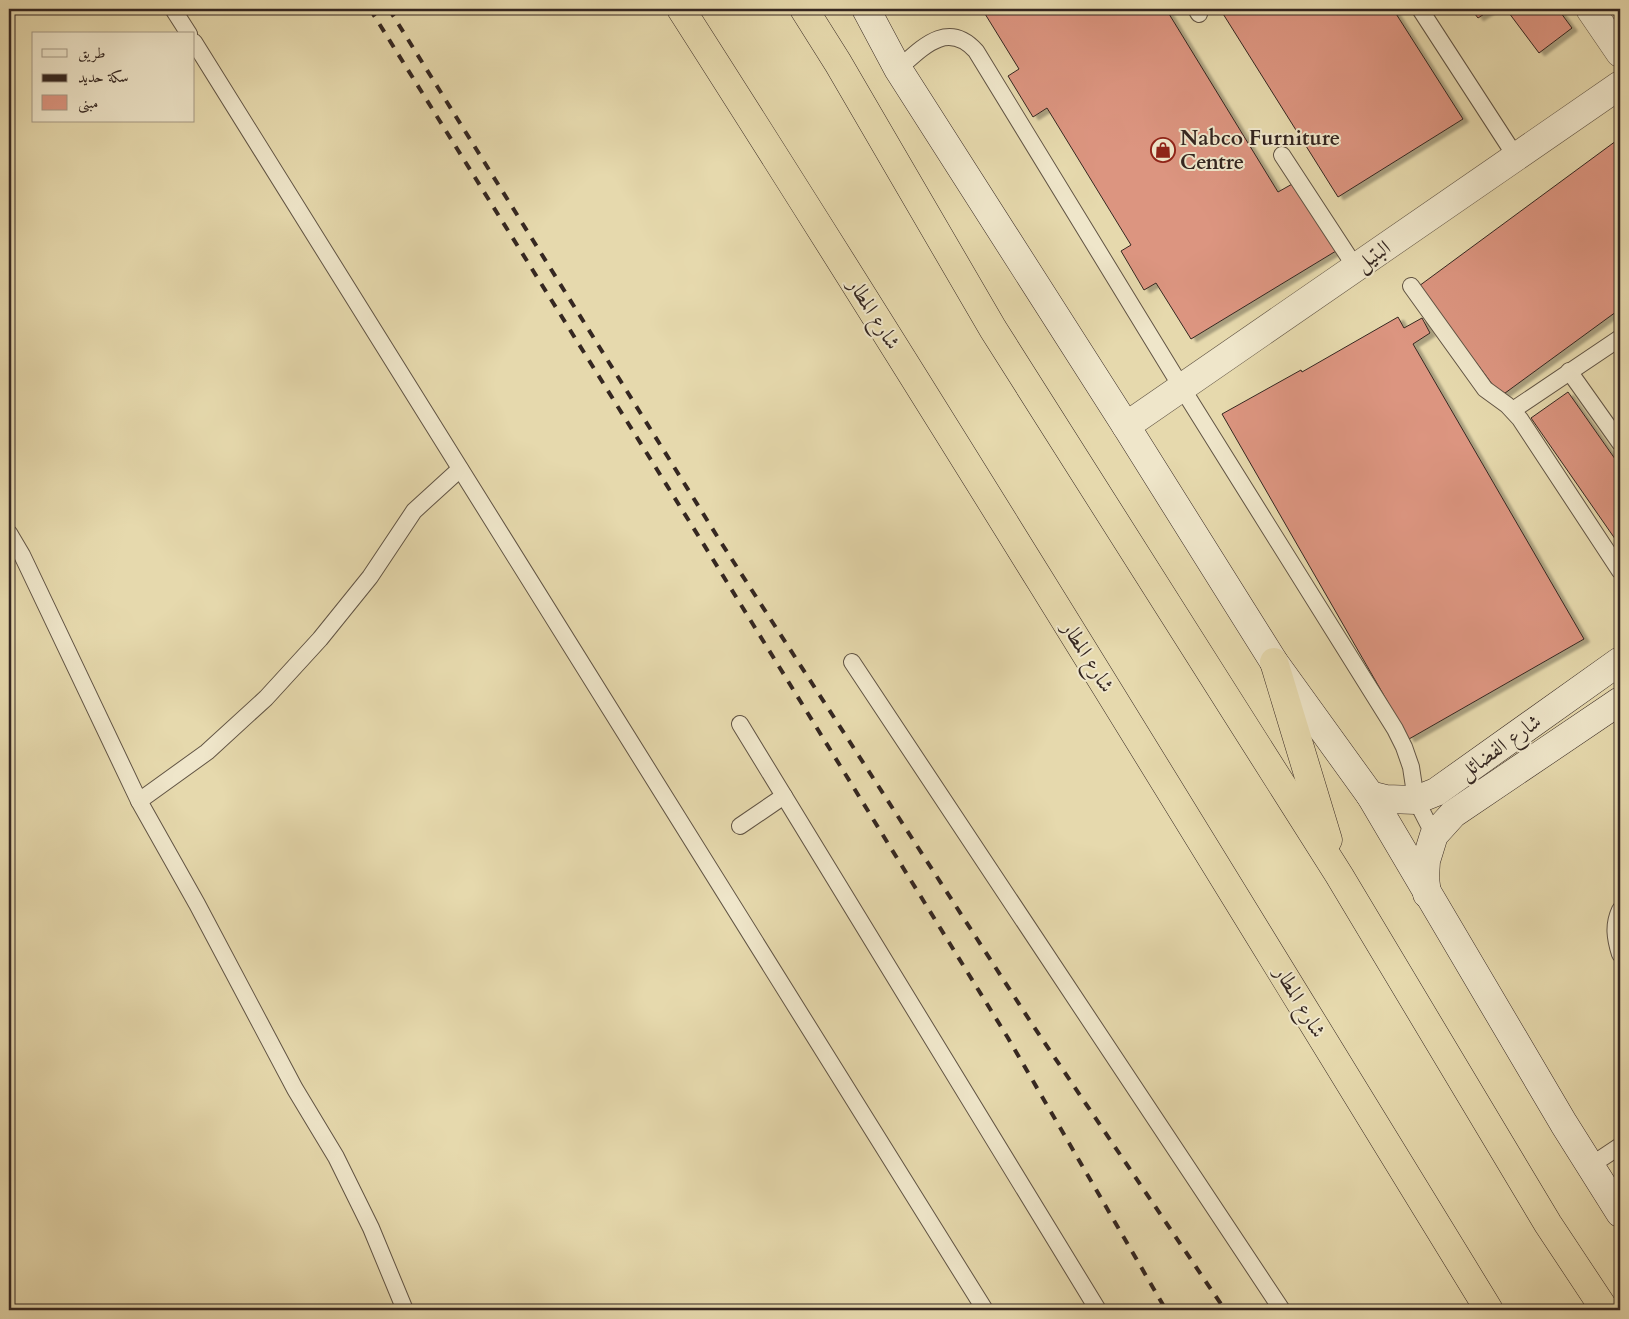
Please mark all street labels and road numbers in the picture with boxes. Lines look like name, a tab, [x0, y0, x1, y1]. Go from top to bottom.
street label: البتيل	[1349, 233, 1397, 279]
street label: شارع المطار	[837, 271, 907, 357]
street label: شارع المطار	[1051, 614, 1121, 700]
street label: شارع الفضائل	[1453, 707, 1549, 789]
street label: شارع المطار	[1264, 959, 1333, 1045]

